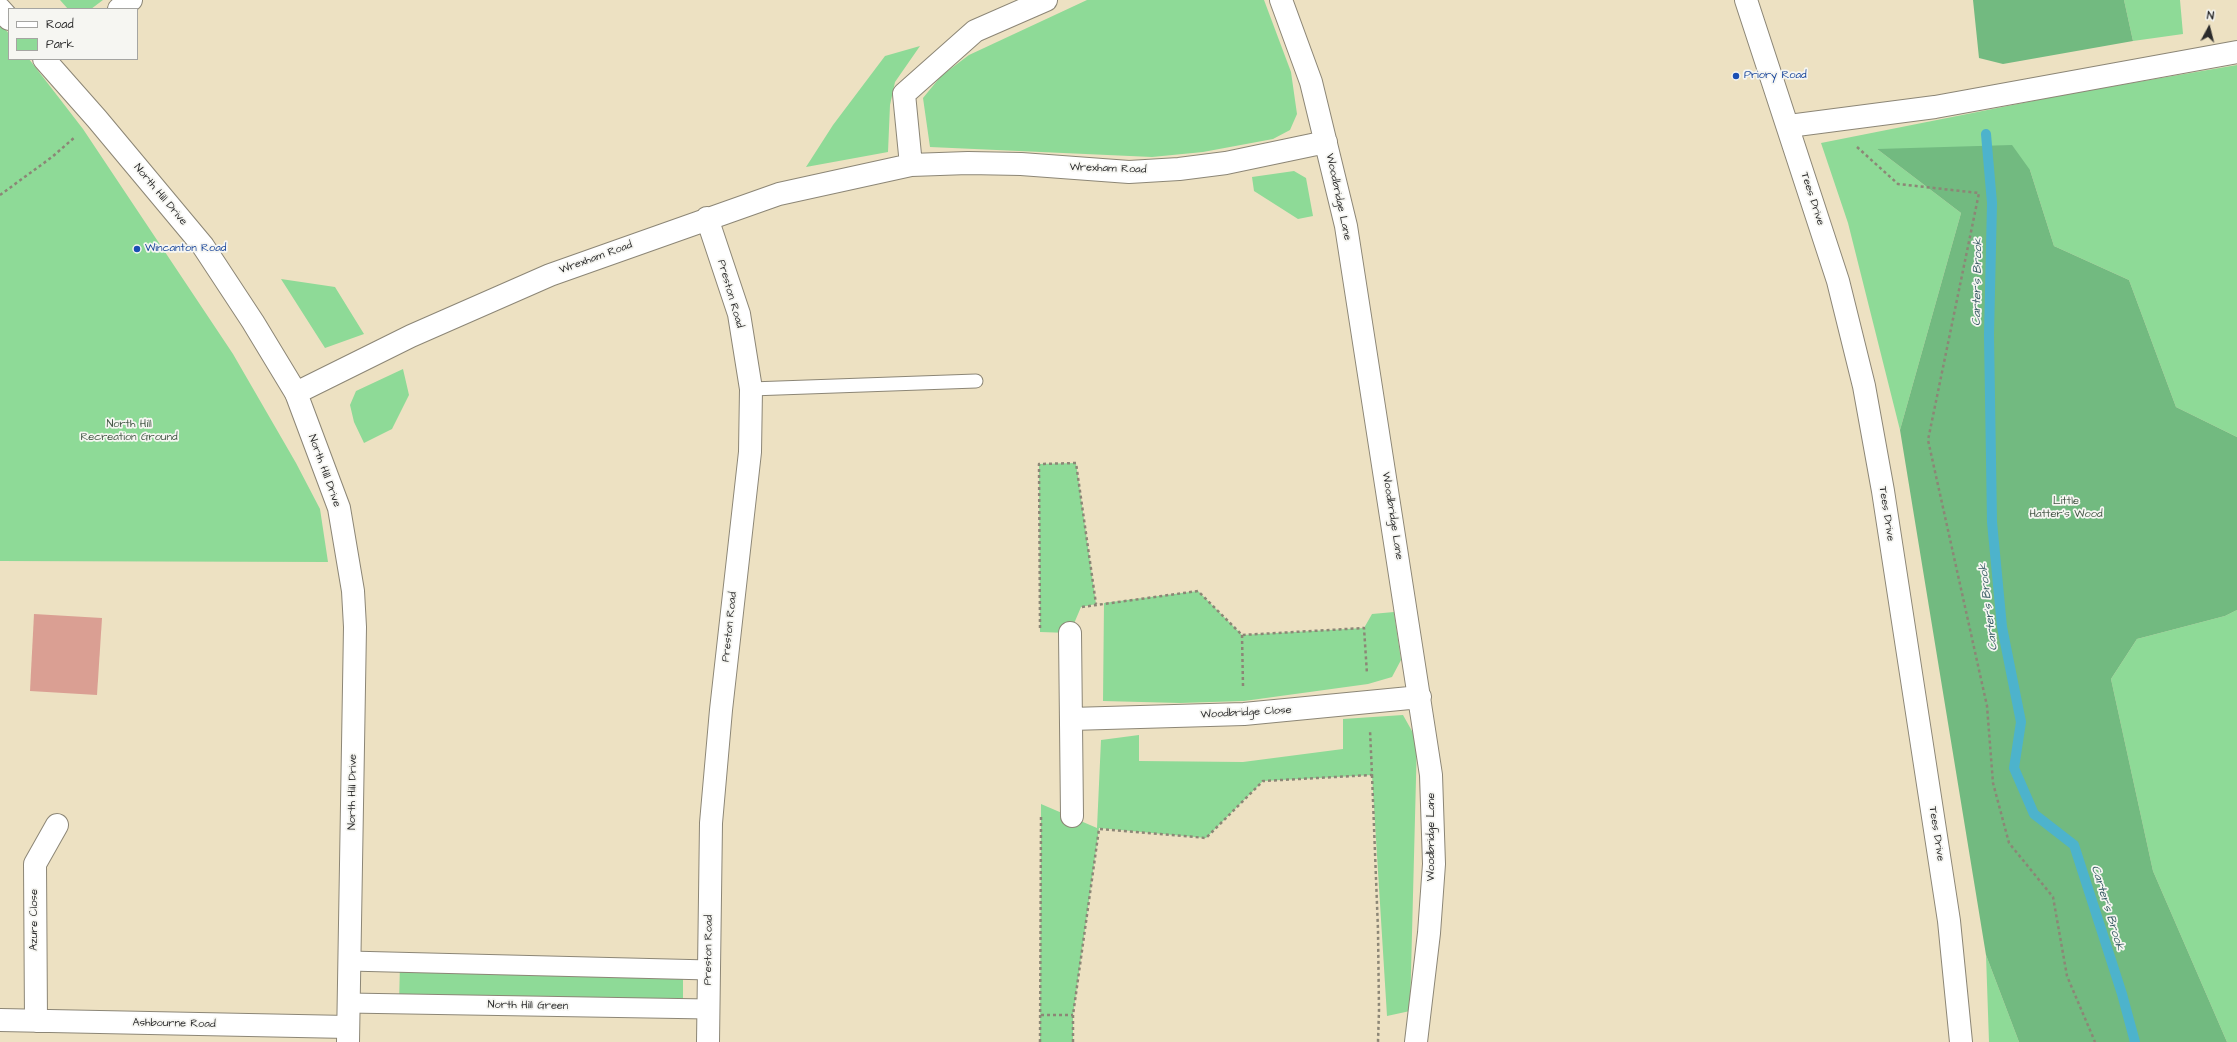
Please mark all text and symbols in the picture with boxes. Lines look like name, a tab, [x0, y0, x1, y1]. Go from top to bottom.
legend	[8, 8, 138, 60]
north arrow	[2189, 8, 2229, 48]
text: N	[2206, 8, 2215, 23]
text: Road	[46, 16, 74, 33]
text: Park	[46, 36, 74, 53]
place label: Priory Road	[1744, 69, 1807, 83]
marker: Priory Road	[1731, 71, 1741, 81]
street label: Woodbridge Lane	[1322, 152, 1354, 242]
street label: Wrexham Road	[1069, 161, 1147, 177]
street label: North Hill Drive	[130, 162, 190, 228]
street label: Tees Drive	[1797, 171, 1827, 227]
water label: Carter's Brook	[1970, 238, 1986, 326]
street label: Wrexham Road	[558, 239, 634, 277]
place label: Wincanton Road	[145, 242, 226, 256]
marker: Wincanton Road	[132, 244, 142, 254]
street label: Preston Road	[714, 258, 746, 330]
park label: North Hill Recreation Ground	[80, 418, 178, 444]
street label: North Hill Drive	[305, 433, 343, 509]
street label: Woodbridge Lane	[1379, 471, 1405, 561]
street label: Tees Drive	[1875, 486, 1897, 542]
park label: Little Hatter's Wood	[2029, 495, 2103, 521]
water label: Carter's Brook	[1976, 562, 2002, 652]
street label: Preston Road	[720, 591, 740, 663]
street label: Woodbridge Close	[1200, 704, 1292, 722]
street label: North Hill Drive	[346, 754, 360, 830]
street label: Woodbridge Lane	[1425, 793, 1439, 881]
street label: Tees Drive	[1925, 806, 1947, 862]
water label: Carter's Brook	[2087, 864, 2127, 952]
street label: Azure Close	[28, 889, 42, 951]
street label: Preston Road	[702, 915, 716, 985]
street label: North Hill Green	[488, 999, 568, 1013]
street label: Ashbourne Road	[132, 1017, 216, 1031]

